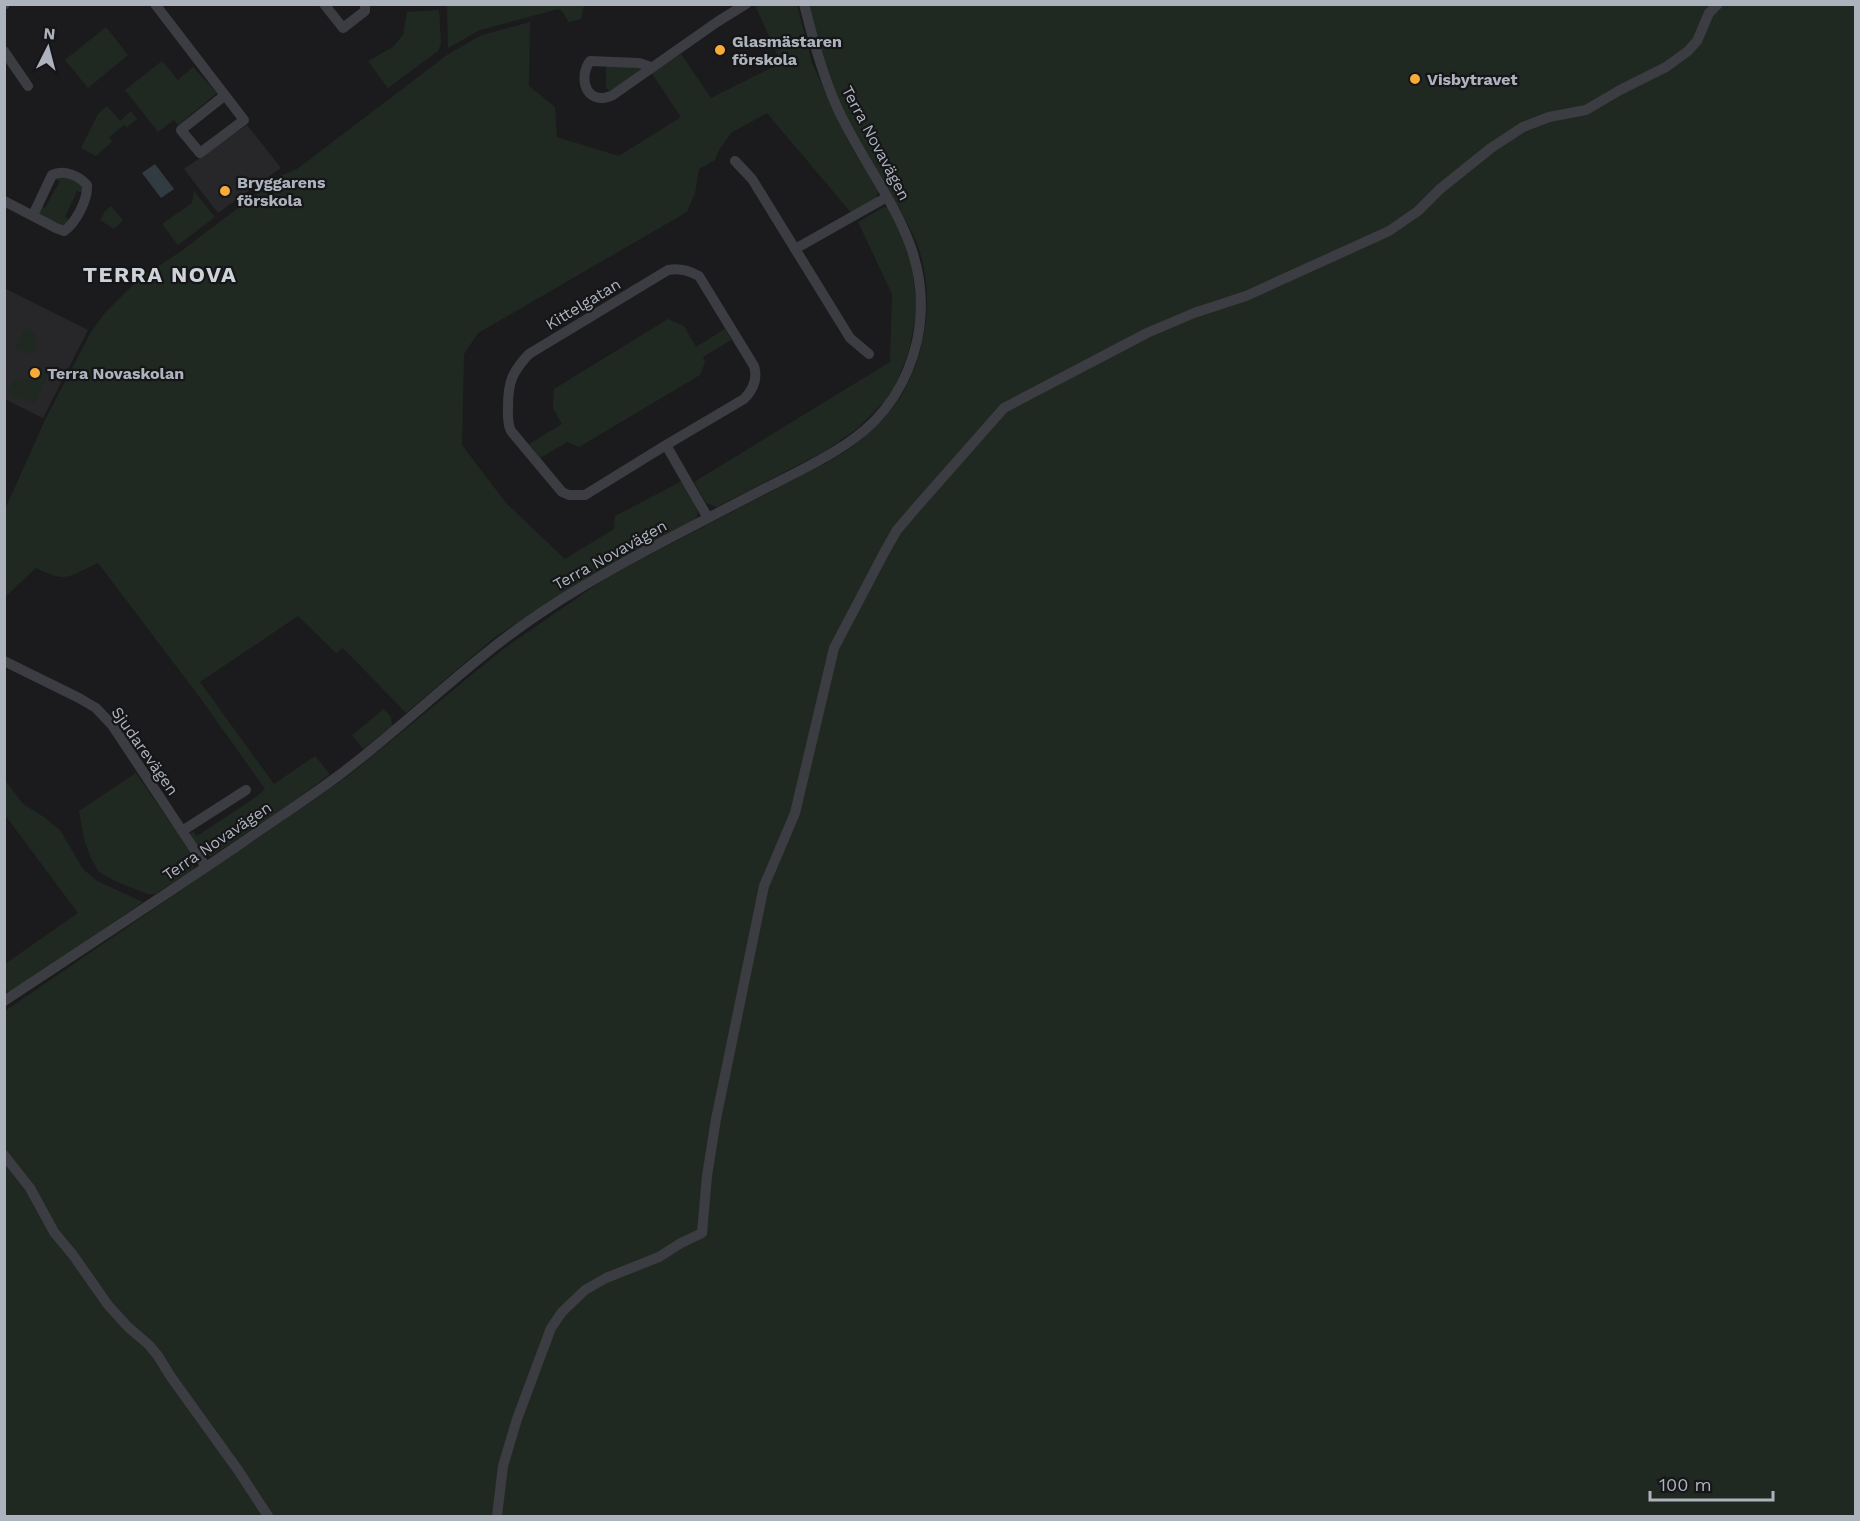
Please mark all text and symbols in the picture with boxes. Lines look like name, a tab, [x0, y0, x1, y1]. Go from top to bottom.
north arrow	[18, 18, 78, 78]
text: N	[43, 24, 56, 44]
place label: Glasmästaren förskola	[732, 32, 842, 69]
marker: Glasmästaren förskola	[713, 43, 727, 57]
place label: Visbytravet	[1427, 70, 1517, 89]
marker: Visbytravet	[1408, 72, 1422, 86]
street label: Terra Novavägen	[838, 82, 914, 204]
place label: Bryggarens förskola	[237, 173, 326, 210]
marker: Bryggarens förskola	[218, 184, 232, 198]
district label: TERRA NOVA	[83, 262, 237, 287]
street label: Kittelgatan	[542, 274, 624, 334]
place label: Terra Novaskolan	[47, 364, 184, 383]
marker: Terra Novaskolan	[28, 366, 42, 380]
street label: Terra Novavägen	[550, 516, 670, 594]
street label: Sjudarevägen	[108, 703, 182, 799]
street label: Terra Novavägen	[159, 798, 275, 884]
scale bar	[1650, 1464, 1773, 1502]
text: 100 m	[1659, 1474, 1712, 1495]

